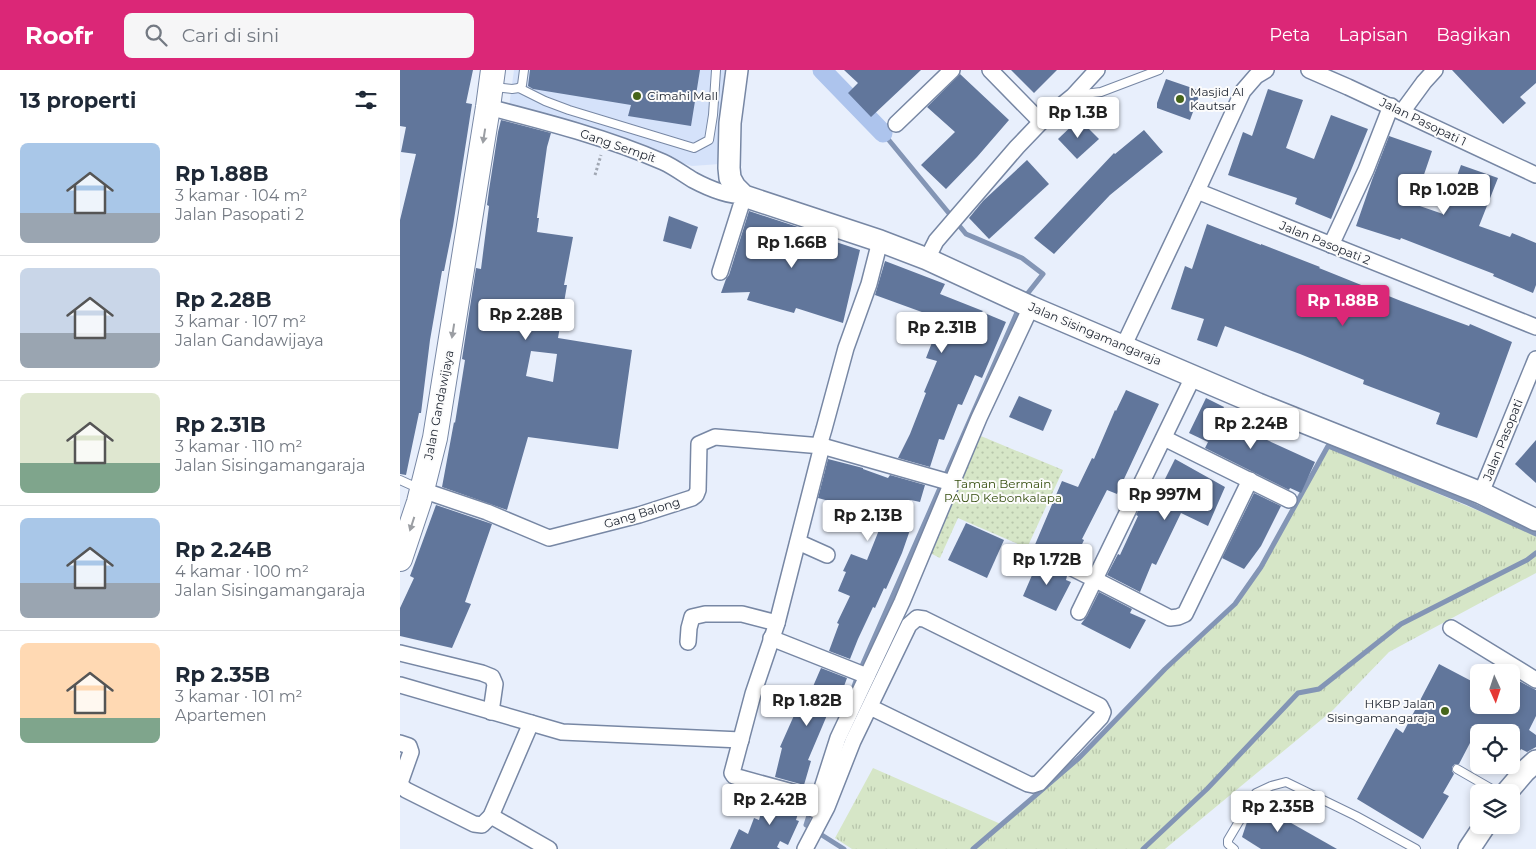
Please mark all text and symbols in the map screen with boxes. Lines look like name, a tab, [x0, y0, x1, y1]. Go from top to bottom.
search box	[124, 13, 474, 58]
text: Roofr	[25, 21, 94, 50]
icon: search	[142, 21, 170, 49]
text: Cari di sini	[182, 24, 279, 47]
text: Peta	[1269, 24, 1310, 46]
text: Lapisan	[1338, 24, 1408, 46]
text: Bagikan	[1436, 24, 1511, 46]
place label: Masjid Al Kautsar	[1190, 84, 1244, 113]
icon: filters	[352, 86, 380, 114]
text: 13 properti	[20, 88, 136, 113]
place label: Cimahi Mall	[647, 88, 718, 103]
marker: Cimahi Mall	[631, 90, 643, 102]
marker: Masjid Al Kautsar	[1174, 93, 1186, 105]
street label: Jalan Pasopati 1	[1377, 94, 1469, 149]
pin: Rp 1.3B	[1032, 97, 1124, 139]
text: Rp 1.3B	[1048, 103, 1108, 122]
street label: Gang Sempit	[578, 126, 658, 166]
one-way arrow	[479, 128, 487, 144]
text: Rp 1.88B	[175, 161, 269, 186]
icon: home	[60, 163, 120, 223]
pin: Rp 1.02B	[1392, 174, 1496, 216]
text: Rp 1.02B	[1409, 180, 1479, 199]
text: 3 kamar · 104 m²	[175, 186, 307, 205]
text: Jalan Pasopati 2	[175, 205, 304, 224]
street label: Jalan Pasopati 2	[1277, 217, 1373, 268]
pin: Rp 1.66B	[740, 226, 844, 269]
text: Rp 1.66B	[757, 233, 827, 252]
pin: Rp 1.88B	[1291, 284, 1395, 327]
text: Rp 2.28B	[175, 287, 272, 312]
icon: home	[60, 288, 120, 348]
text: Rp 1.88B	[1307, 291, 1379, 310]
pin: Rp 2.28B	[474, 298, 578, 341]
street label: Jalan Sisingamangaraja	[1026, 298, 1164, 368]
text: Rp 2.28B	[489, 305, 563, 324]
text: 3 kamar · 107 m²	[175, 312, 306, 331]
pin: Rp 2.31B	[890, 312, 994, 354]
text: Rp 2.31B	[907, 318, 977, 337]
one-way arrow	[448, 323, 456, 339]
text: Jalan Gandawijaya	[175, 331, 324, 350]
street label: Jalan Gandawijaya	[420, 349, 457, 462]
street label: Jalan Pasopati	[1479, 397, 1526, 484]
pin: Rp 2.24B	[1199, 408, 1303, 450]
text: Rp 2.31B	[175, 412, 266, 437]
icon: home	[60, 413, 120, 473]
text: Rp 2.24B	[1214, 414, 1288, 433]
text: 3 kamar · 110 m²	[175, 437, 303, 456]
text: Jalan Sisingamangaraja	[175, 456, 365, 475]
park label: Taman Bermain PAUD Kebonkalapa	[944, 476, 1062, 505]
pin: Rp 997M	[1119, 478, 1211, 521]
text: Rp 997M	[1129, 485, 1201, 504]
street label: Gang Balong	[602, 494, 682, 531]
pin: Rp 2.13B	[816, 500, 920, 542]
text: Rp 2.13B	[834, 506, 902, 525]
one-way arrow	[408, 516, 415, 531]
text: Rp 2.24B	[175, 537, 272, 562]
icon: home	[60, 538, 120, 598]
pin: Rp 1.72B	[995, 544, 1099, 586]
text: Rp 1.72B	[1012, 550, 1082, 569]
text: 4 kamar · 100 m²	[175, 562, 309, 581]
text: Jalan Sisingamangaraja	[175, 581, 365, 600]
text: Rp 2.35B	[175, 662, 270, 687]
icon: home	[60, 663, 120, 723]
north arrow	[1470, 664, 1520, 714]
map controls	[1470, 664, 1520, 834]
pin: Rp 1.82B	[755, 684, 859, 727]
text: 3 kamar · 101 m²	[175, 687, 303, 706]
text: Rp 1.82B	[772, 691, 842, 710]
place label: HKBP Jalan Sisingamangaraja	[1327, 696, 1435, 725]
marker: HKBP Jalan Sisingamangaraja	[1439, 705, 1451, 717]
text: Apartemen	[175, 706, 267, 725]
button: locate	[1470, 724, 1520, 774]
pin: Rp 2.42B	[718, 784, 822, 826]
button: layers	[1470, 784, 1520, 834]
text: Rp 2.42B	[733, 790, 807, 809]
pin: Rp 2.35B	[1226, 790, 1330, 833]
text: Rp 2.35B	[1242, 797, 1314, 816]

